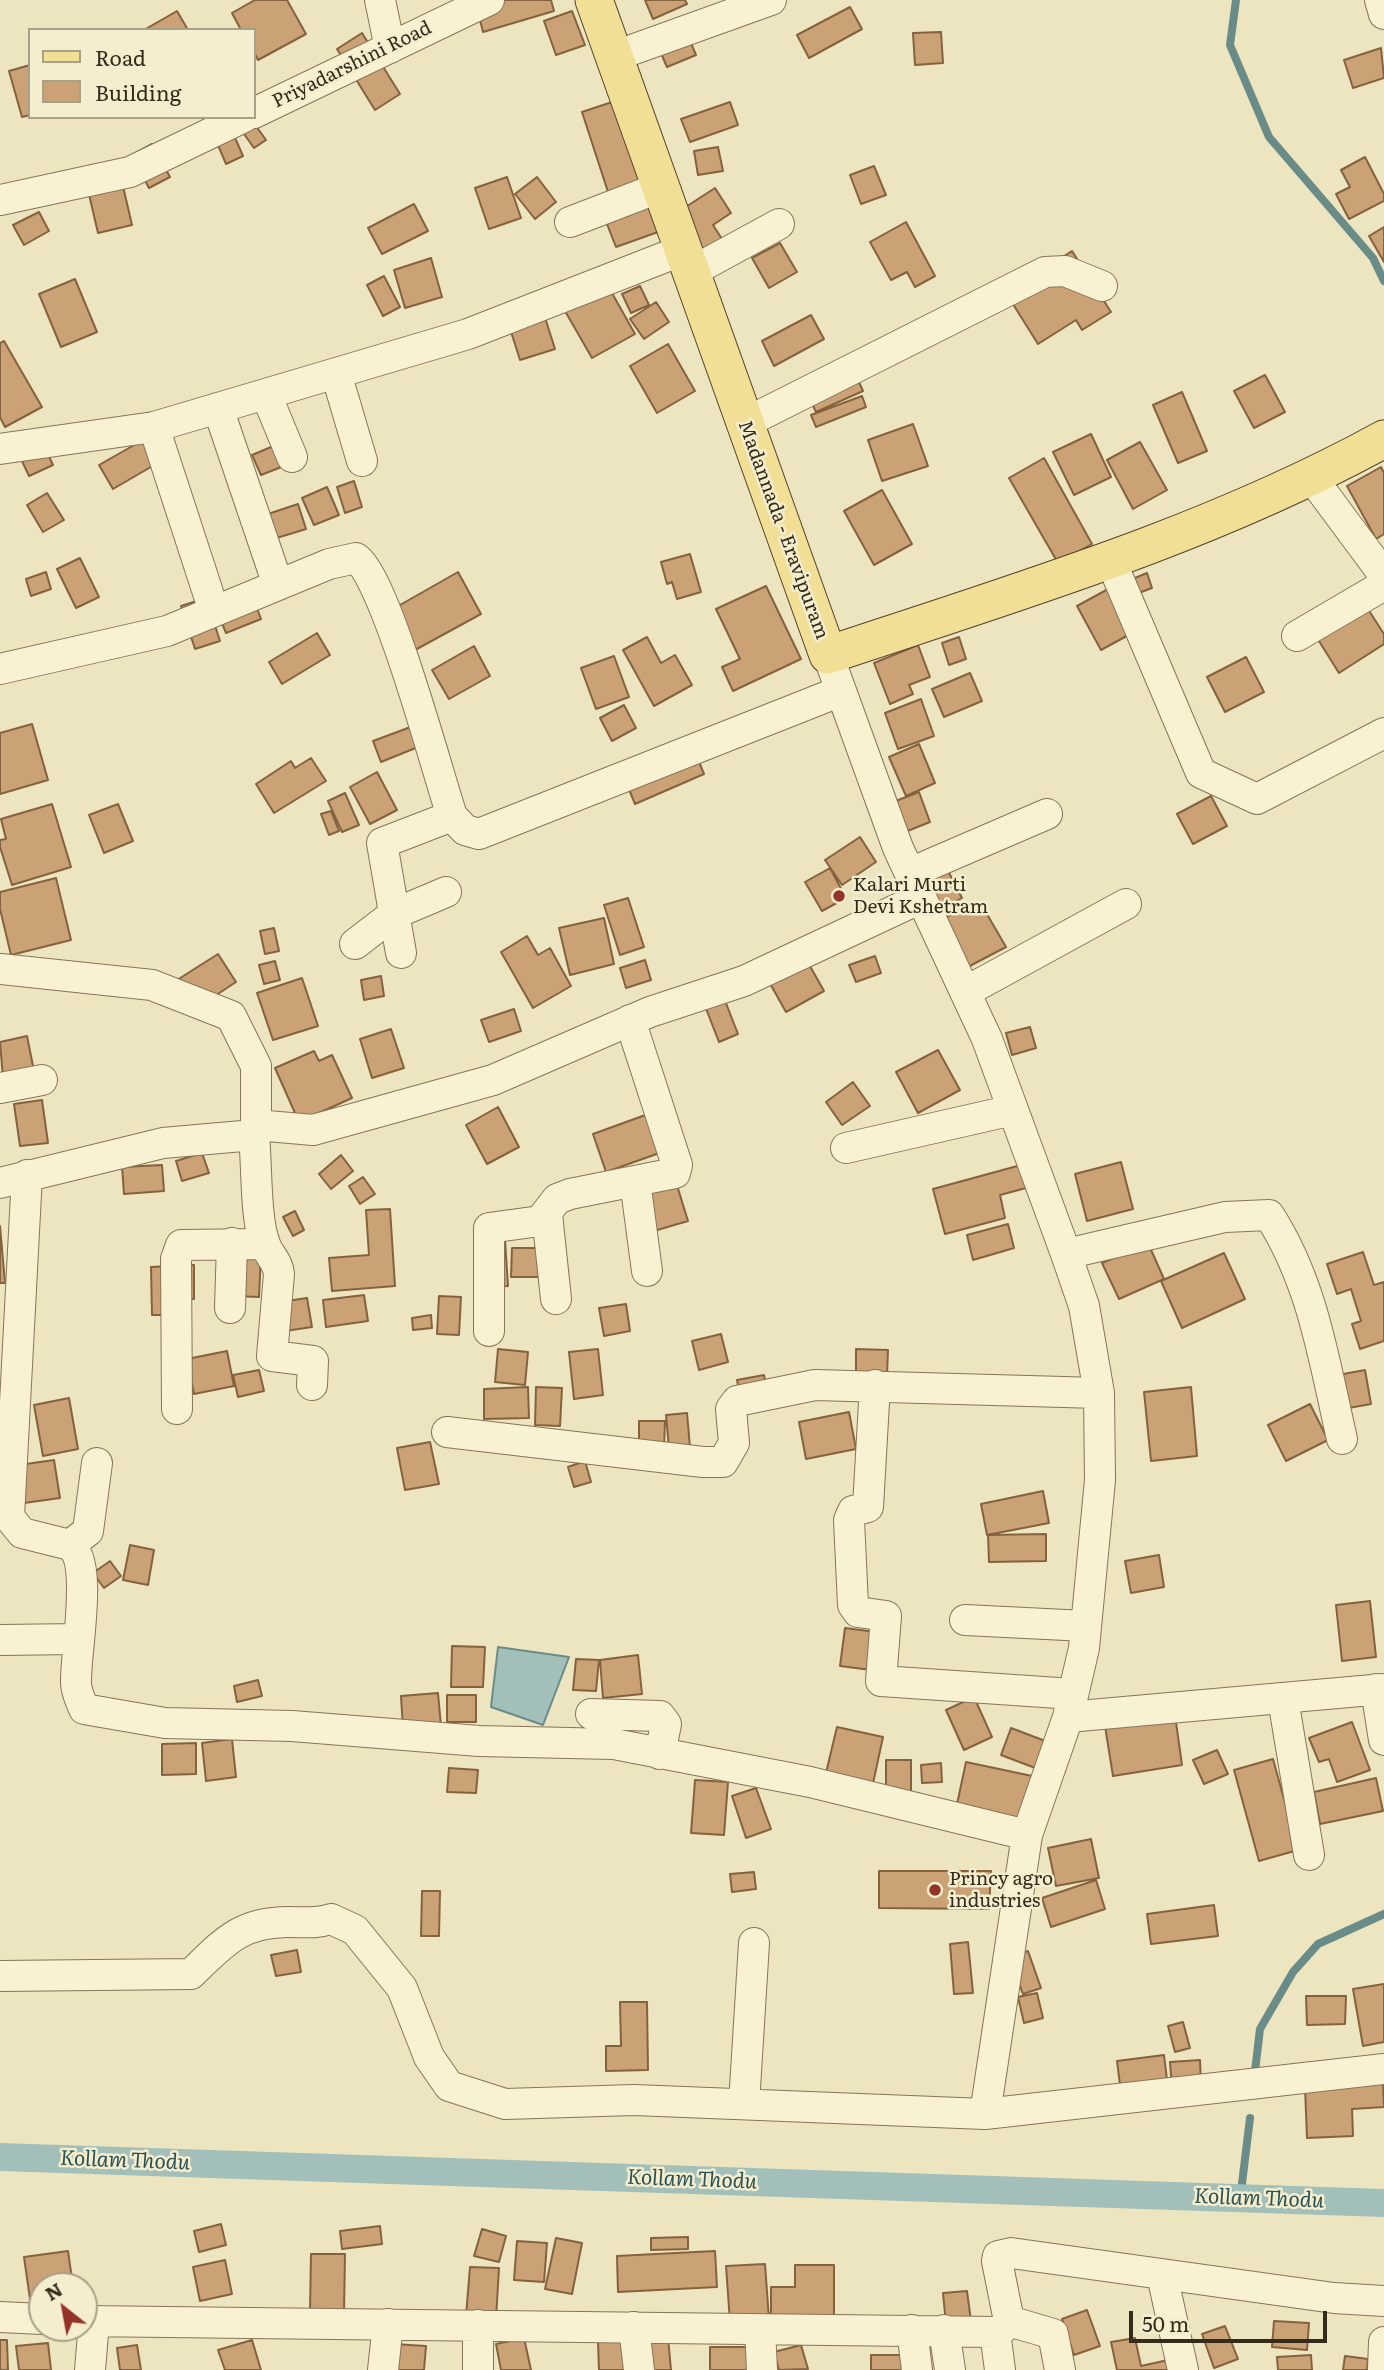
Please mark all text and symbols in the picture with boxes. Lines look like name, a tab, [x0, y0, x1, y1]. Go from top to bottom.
street label: Priyadarshini Road	[269, 17, 435, 113]
legend	[28, 28, 256, 119]
text: Road	[95, 41, 146, 72]
text: Building	[95, 76, 181, 107]
street label: Madannada - Eravipuram	[733, 418, 833, 642]
place label: Kalari Murti Devi Kshetram	[853, 874, 988, 918]
marker: Kalari Murti Devi Kshetram	[831, 888, 847, 904]
place label: Princy agro industries	[949, 1868, 1053, 1912]
marker: Princy agro industries	[927, 1882, 943, 1898]
water label: Kollam Thodu	[60, 2146, 190, 2176]
water label: Kollam Thodu	[627, 2165, 757, 2195]
water label: Kollam Thodu	[1194, 2184, 1324, 2214]
north arrow	[28, 2272, 98, 2342]
text: N	[39, 2275, 67, 2307]
scale bar	[1132, 2296, 1330, 2340]
text: 50 m	[1142, 2307, 1189, 2338]

